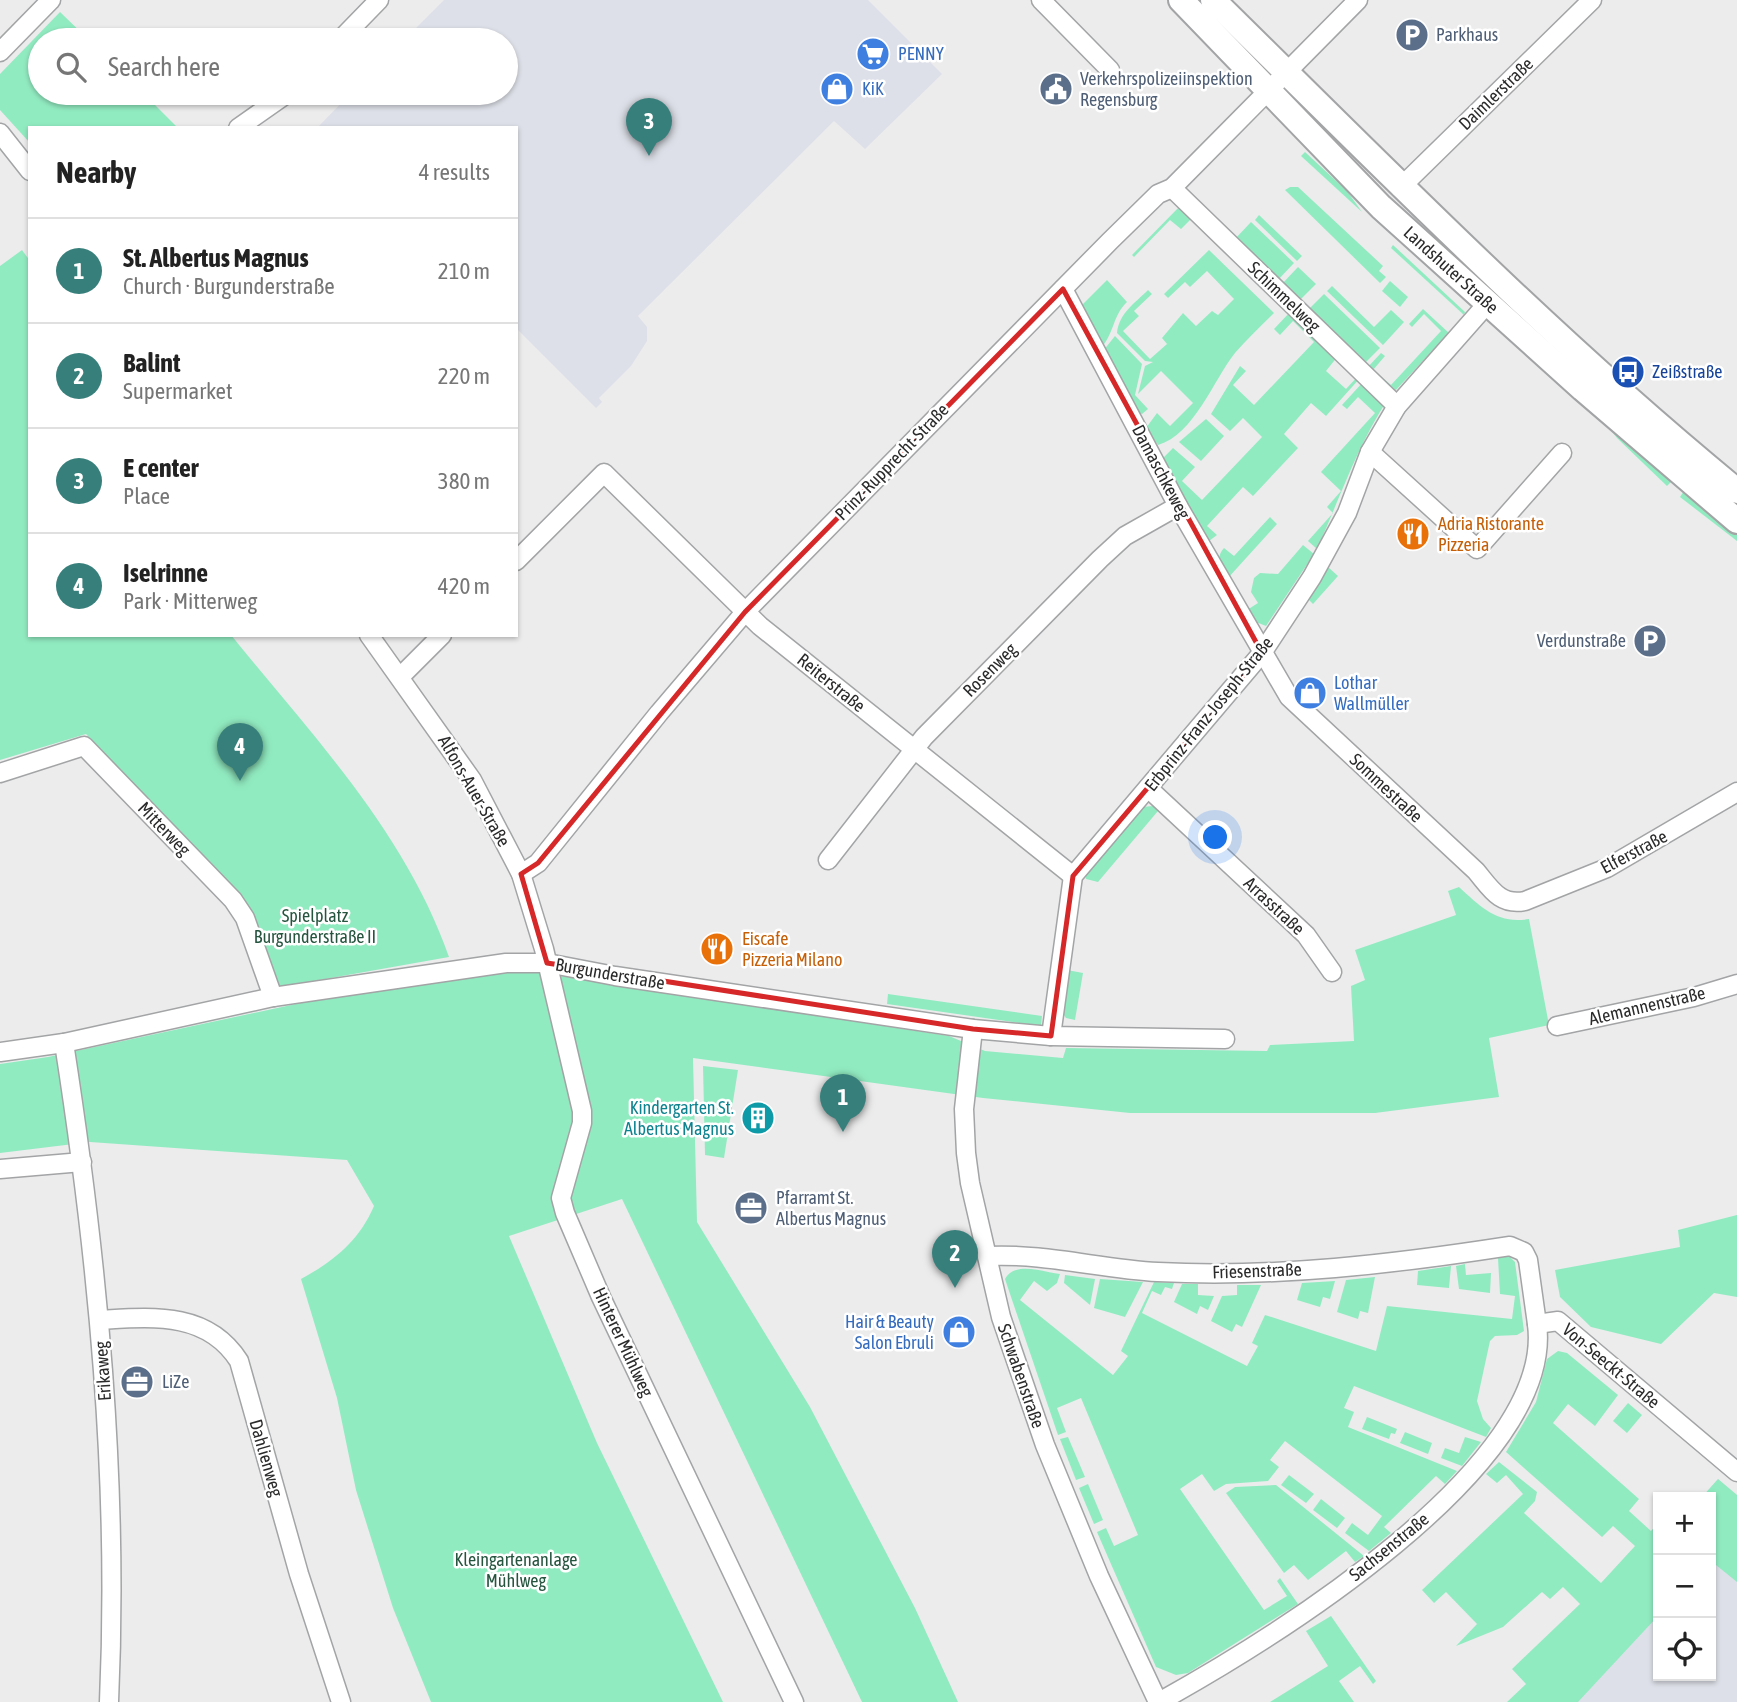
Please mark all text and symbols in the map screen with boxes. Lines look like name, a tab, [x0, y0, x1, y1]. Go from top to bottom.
parking icon: Parkhaus	[1393, 16, 1431, 54]
place label: Parkhaus	[1436, 24, 1498, 45]
search box	[28, 28, 518, 105]
supermarket icon: PENNY	[854, 35, 892, 73]
place label: PENNY	[898, 43, 944, 64]
icon: search	[52, 48, 90, 86]
text: Search here	[108, 52, 220, 82]
street label: Daimlerstraße	[1454, 53, 1537, 134]
place label: Verkehrspolizeiinspektion Regensburg	[1080, 68, 1253, 110]
shop icon: KiK	[818, 70, 856, 108]
public building icon: Verkehrspolizeiinspektion Regensburg	[1037, 70, 1075, 108]
place label: KiK	[862, 78, 884, 99]
pin: 3	[626, 98, 672, 156]
text: Nearby	[56, 155, 136, 189]
text: 4 results	[419, 159, 490, 185]
street label: Landshuter Straße	[1400, 222, 1503, 318]
text: St. Albertus Magnus	[123, 243, 309, 273]
street label: Schimmelweg	[1244, 257, 1325, 336]
text: 1	[74, 258, 84, 284]
text: 210 m	[438, 258, 490, 284]
text: Church · Burgunderstraße	[123, 273, 335, 299]
text: Balint	[123, 348, 180, 378]
bus stop icon: Zeißstraße	[1609, 353, 1647, 391]
place label: Zeißstraße	[1652, 361, 1722, 382]
text: 2	[74, 363, 84, 389]
text: 220 m	[438, 363, 490, 389]
text: Supermarket	[123, 378, 233, 404]
street label: Prinz-Rupprecht-Straße	[831, 399, 953, 524]
street label: Damaschkeweg	[1128, 421, 1195, 523]
text: E center	[123, 453, 198, 483]
text: 3	[74, 468, 84, 494]
text: 380 m	[438, 468, 490, 494]
text: Place	[123, 483, 170, 509]
place label: Adria Ristorante Pizzeria	[1438, 513, 1544, 555]
restaurant icon: Adria Ristorante Pizzeria	[1394, 515, 1432, 553]
text: Iselrinne	[123, 558, 208, 588]
text: 4	[74, 573, 84, 599]
text: 420 m	[438, 573, 490, 599]
text: Park · Mitterweg	[123, 588, 257, 614]
parking icon: Verdunstraße	[1631, 622, 1669, 660]
place label: Verdunstraße	[1537, 630, 1626, 651]
street label: Erbprinz-Franz-Joseph-Straße	[1140, 632, 1277, 795]
street label: Rosenweg	[958, 638, 1021, 701]
street label: Reiterstraße	[793, 649, 870, 716]
place label: Lothar Wallmüller	[1334, 672, 1410, 714]
shop icon: Lothar Wallmüller	[1291, 674, 1329, 712]
pin: 4	[217, 723, 263, 781]
street label: Alfons-Auer-Straße	[434, 731, 515, 850]
street label: Sommestraße	[1346, 749, 1427, 827]
street label: Mitterweg	[134, 797, 195, 860]
your location	[1198, 820, 1232, 854]
street label: Elferstraße	[1597, 825, 1671, 878]
street label: Arrasstraße	[1240, 872, 1309, 939]
park label: Spielplatz Burgunderstraße II	[254, 905, 376, 947]
place label: Eiscafe Pizzeria Milano	[742, 928, 842, 970]
restaurant icon: Eiscafe Pizzeria Milano	[698, 930, 736, 968]
street label: Burgunderstraße	[554, 954, 666, 993]
street label: Alemannenstraße	[1587, 982, 1707, 1029]
pin: 1	[820, 1074, 866, 1132]
place label: Kindergarten St. Albertus Magnus	[624, 1097, 734, 1139]
building icon: Kindergarten St. Albertus Magnus	[739, 1099, 777, 1137]
place label: Pfarramt St. Albertus Magnus	[776, 1187, 886, 1229]
office icon: Pfarramt St. Albertus Magnus	[732, 1189, 770, 1227]
pin: 2	[932, 1230, 978, 1288]
street label: Friesenstraße	[1212, 1258, 1302, 1283]
street label: Hinterer Mühlweg	[589, 1284, 658, 1400]
place label: Hair & Beauty Salon Ebruli	[845, 1311, 934, 1353]
shop icon: Hair & Beauty Salon Ebruli	[940, 1313, 978, 1351]
street label: Von-Seeckt-Straße	[1558, 1319, 1664, 1412]
street label: Schwabenstraße	[994, 1321, 1049, 1431]
street label: Erikaweg	[90, 1340, 115, 1402]
office icon: LiZe	[118, 1363, 156, 1401]
place label: LiZe	[162, 1371, 189, 1392]
street label: Dahlienweg	[245, 1417, 288, 1499]
map controls	[1653, 1492, 1716, 1681]
button: +	[1653, 1492, 1716, 1555]
street label: Sachsenstraße	[1345, 1508, 1433, 1585]
park label: Kleingartenanlage Mühlweg	[454, 1549, 578, 1591]
button: −	[1653, 1555, 1716, 1618]
button: locate	[1653, 1618, 1716, 1681]

